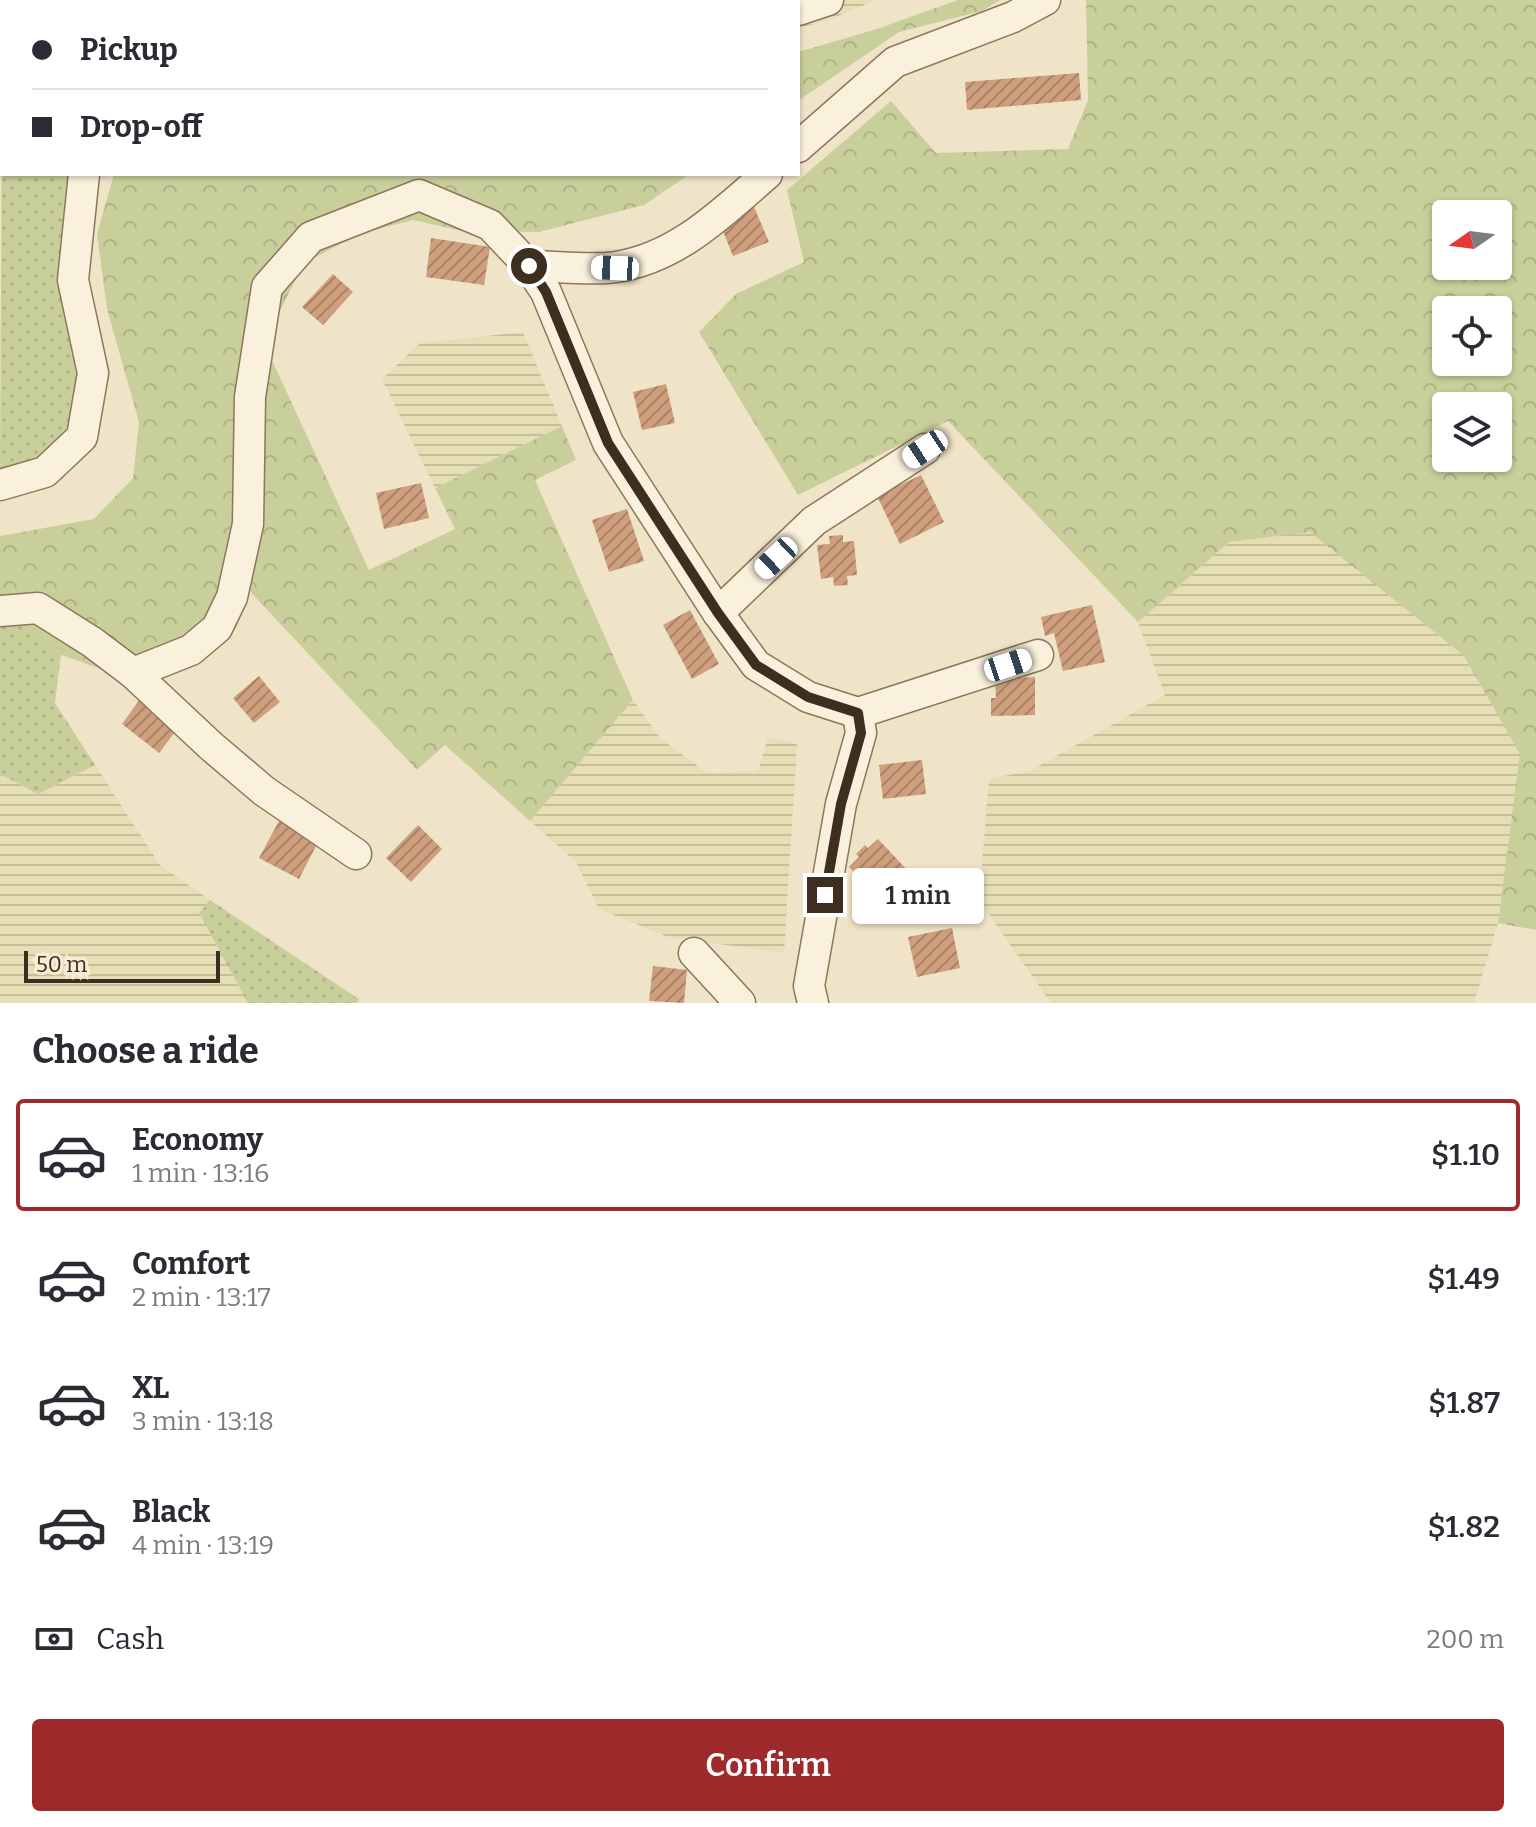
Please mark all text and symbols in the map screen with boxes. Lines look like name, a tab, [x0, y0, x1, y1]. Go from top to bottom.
text: Pickup	[80, 32, 178, 68]
text: Drop-off	[80, 109, 202, 145]
north arrow	[1432, 200, 1512, 280]
map controls	[1432, 200, 1512, 472]
route start	[511, 248, 547, 284]
car	[591, 255, 639, 281]
button: locate	[1432, 296, 1512, 376]
button: layers	[1432, 392, 1512, 472]
car	[898, 426, 952, 472]
car	[750, 533, 802, 583]
car	[981, 646, 1035, 684]
callout: 1 min	[853, 867, 985, 923]
route end	[807, 877, 843, 913]
text: 1 min	[885, 880, 951, 911]
scale bar	[24, 947, 220, 983]
text: 50 m	[36, 951, 87, 978]
text: Choose a ride	[32, 1029, 259, 1073]
icon: car	[36, 1119, 108, 1191]
text: Economy	[132, 1122, 263, 1158]
text: $1.10	[1431, 1137, 1500, 1173]
text: 1 min · 13:16	[132, 1158, 269, 1189]
icon: car	[36, 1243, 108, 1315]
text: Comfort	[132, 1246, 250, 1282]
text: $1.49	[1427, 1261, 1500, 1297]
text: 2 min · 13:17	[132, 1282, 270, 1313]
icon: car	[36, 1367, 108, 1439]
text: XL	[132, 1370, 169, 1406]
text: $1.87	[1428, 1385, 1500, 1421]
text: 3 min · 13:18	[132, 1406, 274, 1437]
icon: car	[36, 1491, 108, 1563]
text: Black	[132, 1494, 210, 1530]
text: $1.82	[1427, 1509, 1500, 1545]
text: 4 min · 13:19	[132, 1530, 274, 1561]
icon: cash	[32, 1617, 76, 1661]
text: Cash	[96, 1621, 164, 1657]
text: 200 m	[1427, 1624, 1504, 1655]
button: Confirm	[32, 1719, 1504, 1811]

